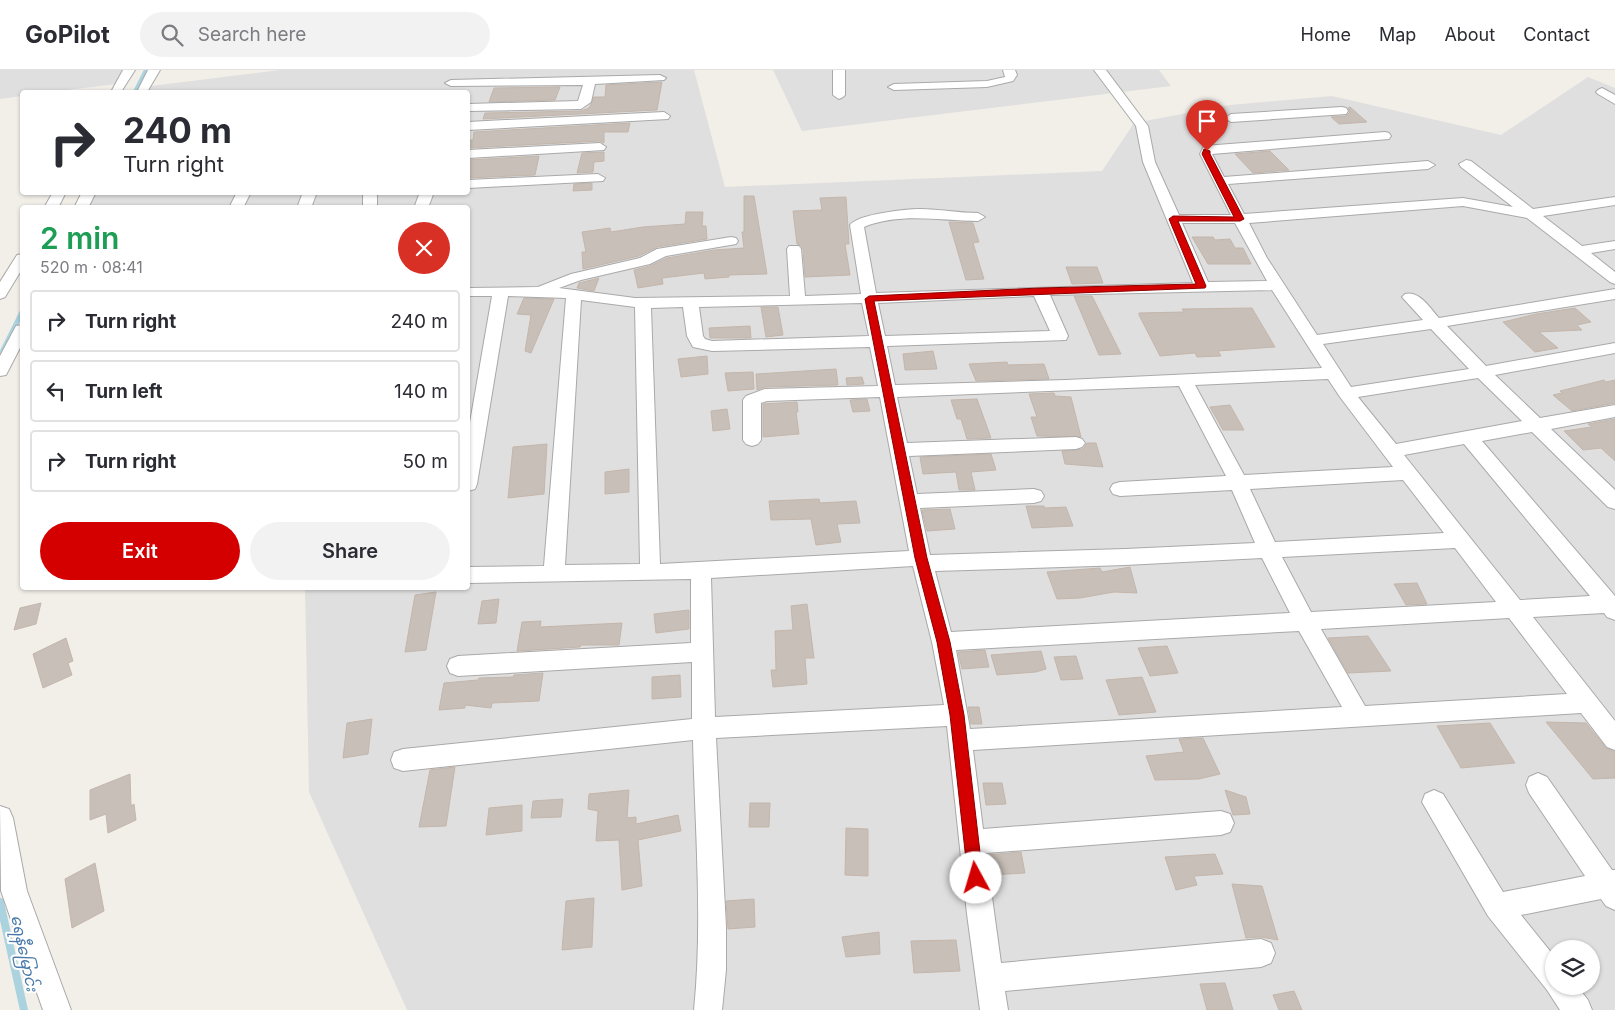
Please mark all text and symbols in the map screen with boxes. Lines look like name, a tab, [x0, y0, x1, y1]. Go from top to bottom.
search box	[140, 12, 490, 57]
text: GoPilot	[25, 20, 110, 49]
icon: search	[158, 21, 186, 49]
text: Search here	[198, 23, 306, 46]
text: Home	[1301, 24, 1351, 45]
text: Map	[1379, 24, 1416, 45]
text: About	[1444, 24, 1495, 45]
text: Contact	[1523, 24, 1590, 45]
pin	[1186, 100, 1228, 151]
icon: arrive	[1193, 107, 1221, 135]
text: 240 m	[123, 109, 232, 151]
icon: right	[40, 110, 105, 175]
text: Turn right	[123, 151, 224, 177]
text: 2 min	[40, 220, 119, 256]
button: close	[398, 222, 450, 274]
text: 520 m · 08:41	[40, 257, 143, 277]
icon: right	[42, 307, 70, 335]
text: Turn right	[85, 310, 176, 333]
text: 240 m	[390, 310, 448, 333]
icon: left	[42, 377, 70, 405]
text: Turn left	[85, 380, 163, 403]
text: 140 m	[394, 380, 448, 403]
icon: right	[42, 447, 70, 475]
text: Turn right	[85, 450, 176, 473]
text: 50 m	[402, 450, 448, 473]
button: Exit	[40, 522, 240, 580]
button: Share	[250, 522, 450, 580]
position arrow	[949, 851, 1001, 903]
water label: ရေနီမြောင်း	[3, 913, 44, 995]
map controls	[1545, 940, 1600, 995]
button: layers	[1545, 940, 1600, 995]

